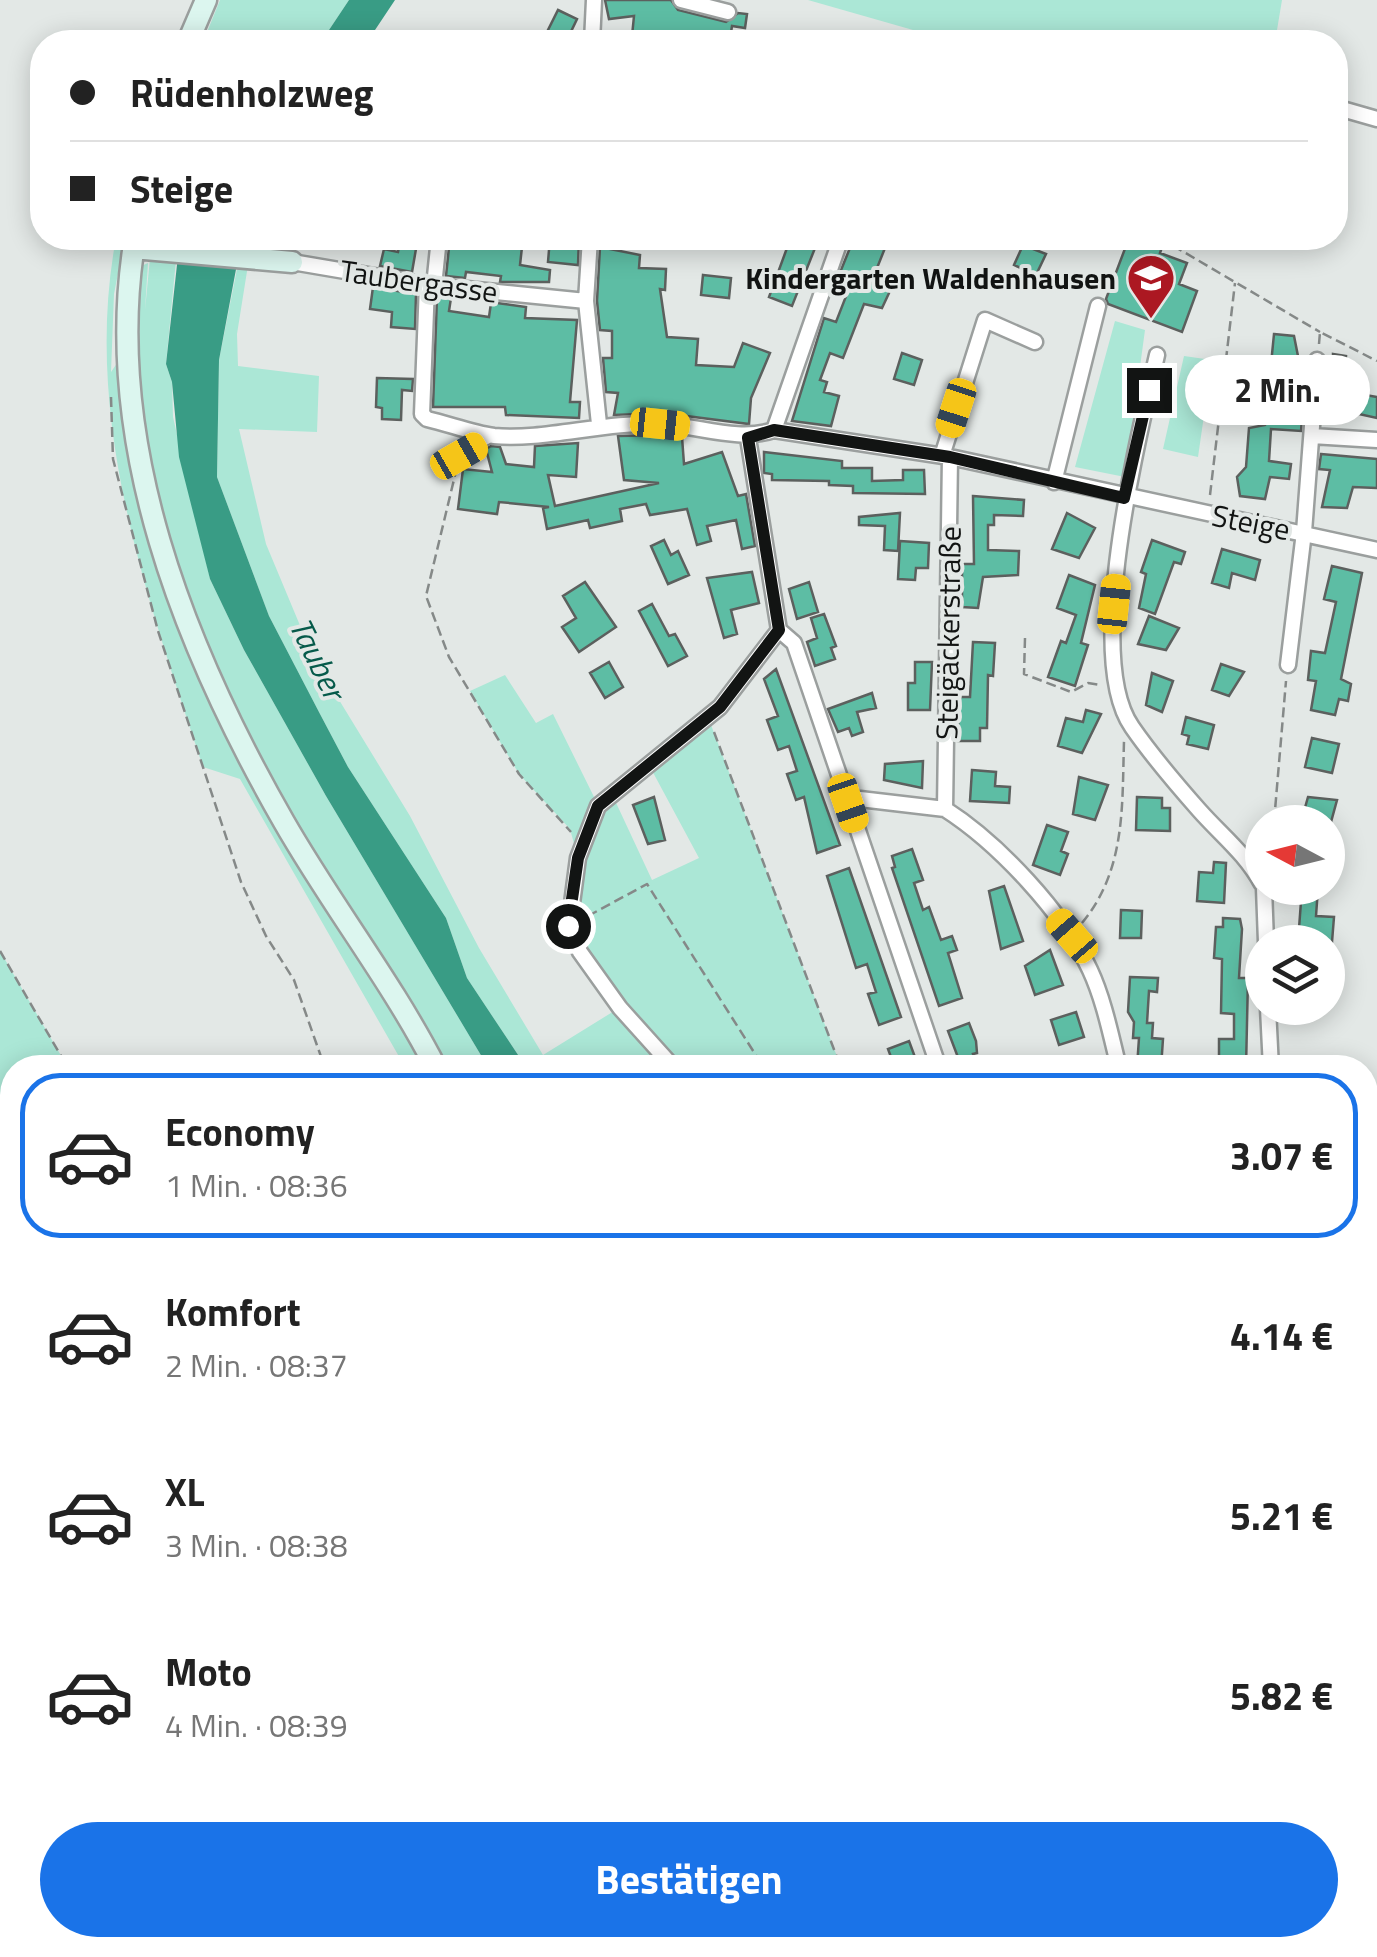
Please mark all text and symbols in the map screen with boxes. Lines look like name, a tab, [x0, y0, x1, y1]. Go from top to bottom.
text: Rüdenholzweg	[130, 64, 374, 122]
text: Steige	[130, 160, 233, 218]
street label: Taubergasse	[337, 247, 501, 315]
school or university icon: Kindergarten Waldenhausen	[1125, 252, 1177, 320]
place label: Kindergarten Waldenhausen	[745, 255, 1116, 301]
callout: 2 Min.	[1184, 355, 1369, 425]
text: 2 Min.	[1234, 366, 1321, 414]
route end	[1127, 368, 1172, 413]
car	[932, 375, 980, 441]
car	[629, 406, 691, 442]
car	[426, 428, 492, 484]
street label: Steige	[1208, 492, 1294, 552]
street label: Steigäckerstraße	[923, 526, 973, 740]
car	[1096, 573, 1132, 635]
water label: Tauber	[278, 609, 360, 710]
car	[824, 770, 872, 836]
north arrow	[1245, 805, 1345, 905]
map controls	[1245, 805, 1345, 1025]
route start	[546, 904, 591, 949]
car	[1041, 904, 1103, 968]
button: layers	[1245, 925, 1345, 1025]
text: Economy	[165, 1103, 315, 1161]
icon: car	[45, 1111, 135, 1201]
text: 3.07 €	[1230, 1127, 1333, 1185]
text: 1 Min. · 08:36	[165, 1161, 348, 1209]
text: Komfort	[165, 1283, 301, 1341]
icon: car	[45, 1291, 135, 1381]
text: 4.14 €	[1230, 1307, 1333, 1365]
text: 2 Min. · 08:37	[165, 1341, 348, 1389]
text: XL	[165, 1463, 205, 1521]
icon: car	[45, 1471, 135, 1561]
text: 5.21 €	[1230, 1487, 1333, 1545]
text: 3 Min. · 08:38	[165, 1521, 348, 1569]
text: Moto	[165, 1643, 252, 1701]
icon: car	[45, 1651, 135, 1741]
text: 5.82 €	[1230, 1667, 1333, 1725]
text: 4 Min. · 08:39	[165, 1701, 348, 1749]
button: Bestätigen	[40, 1822, 1338, 1937]

